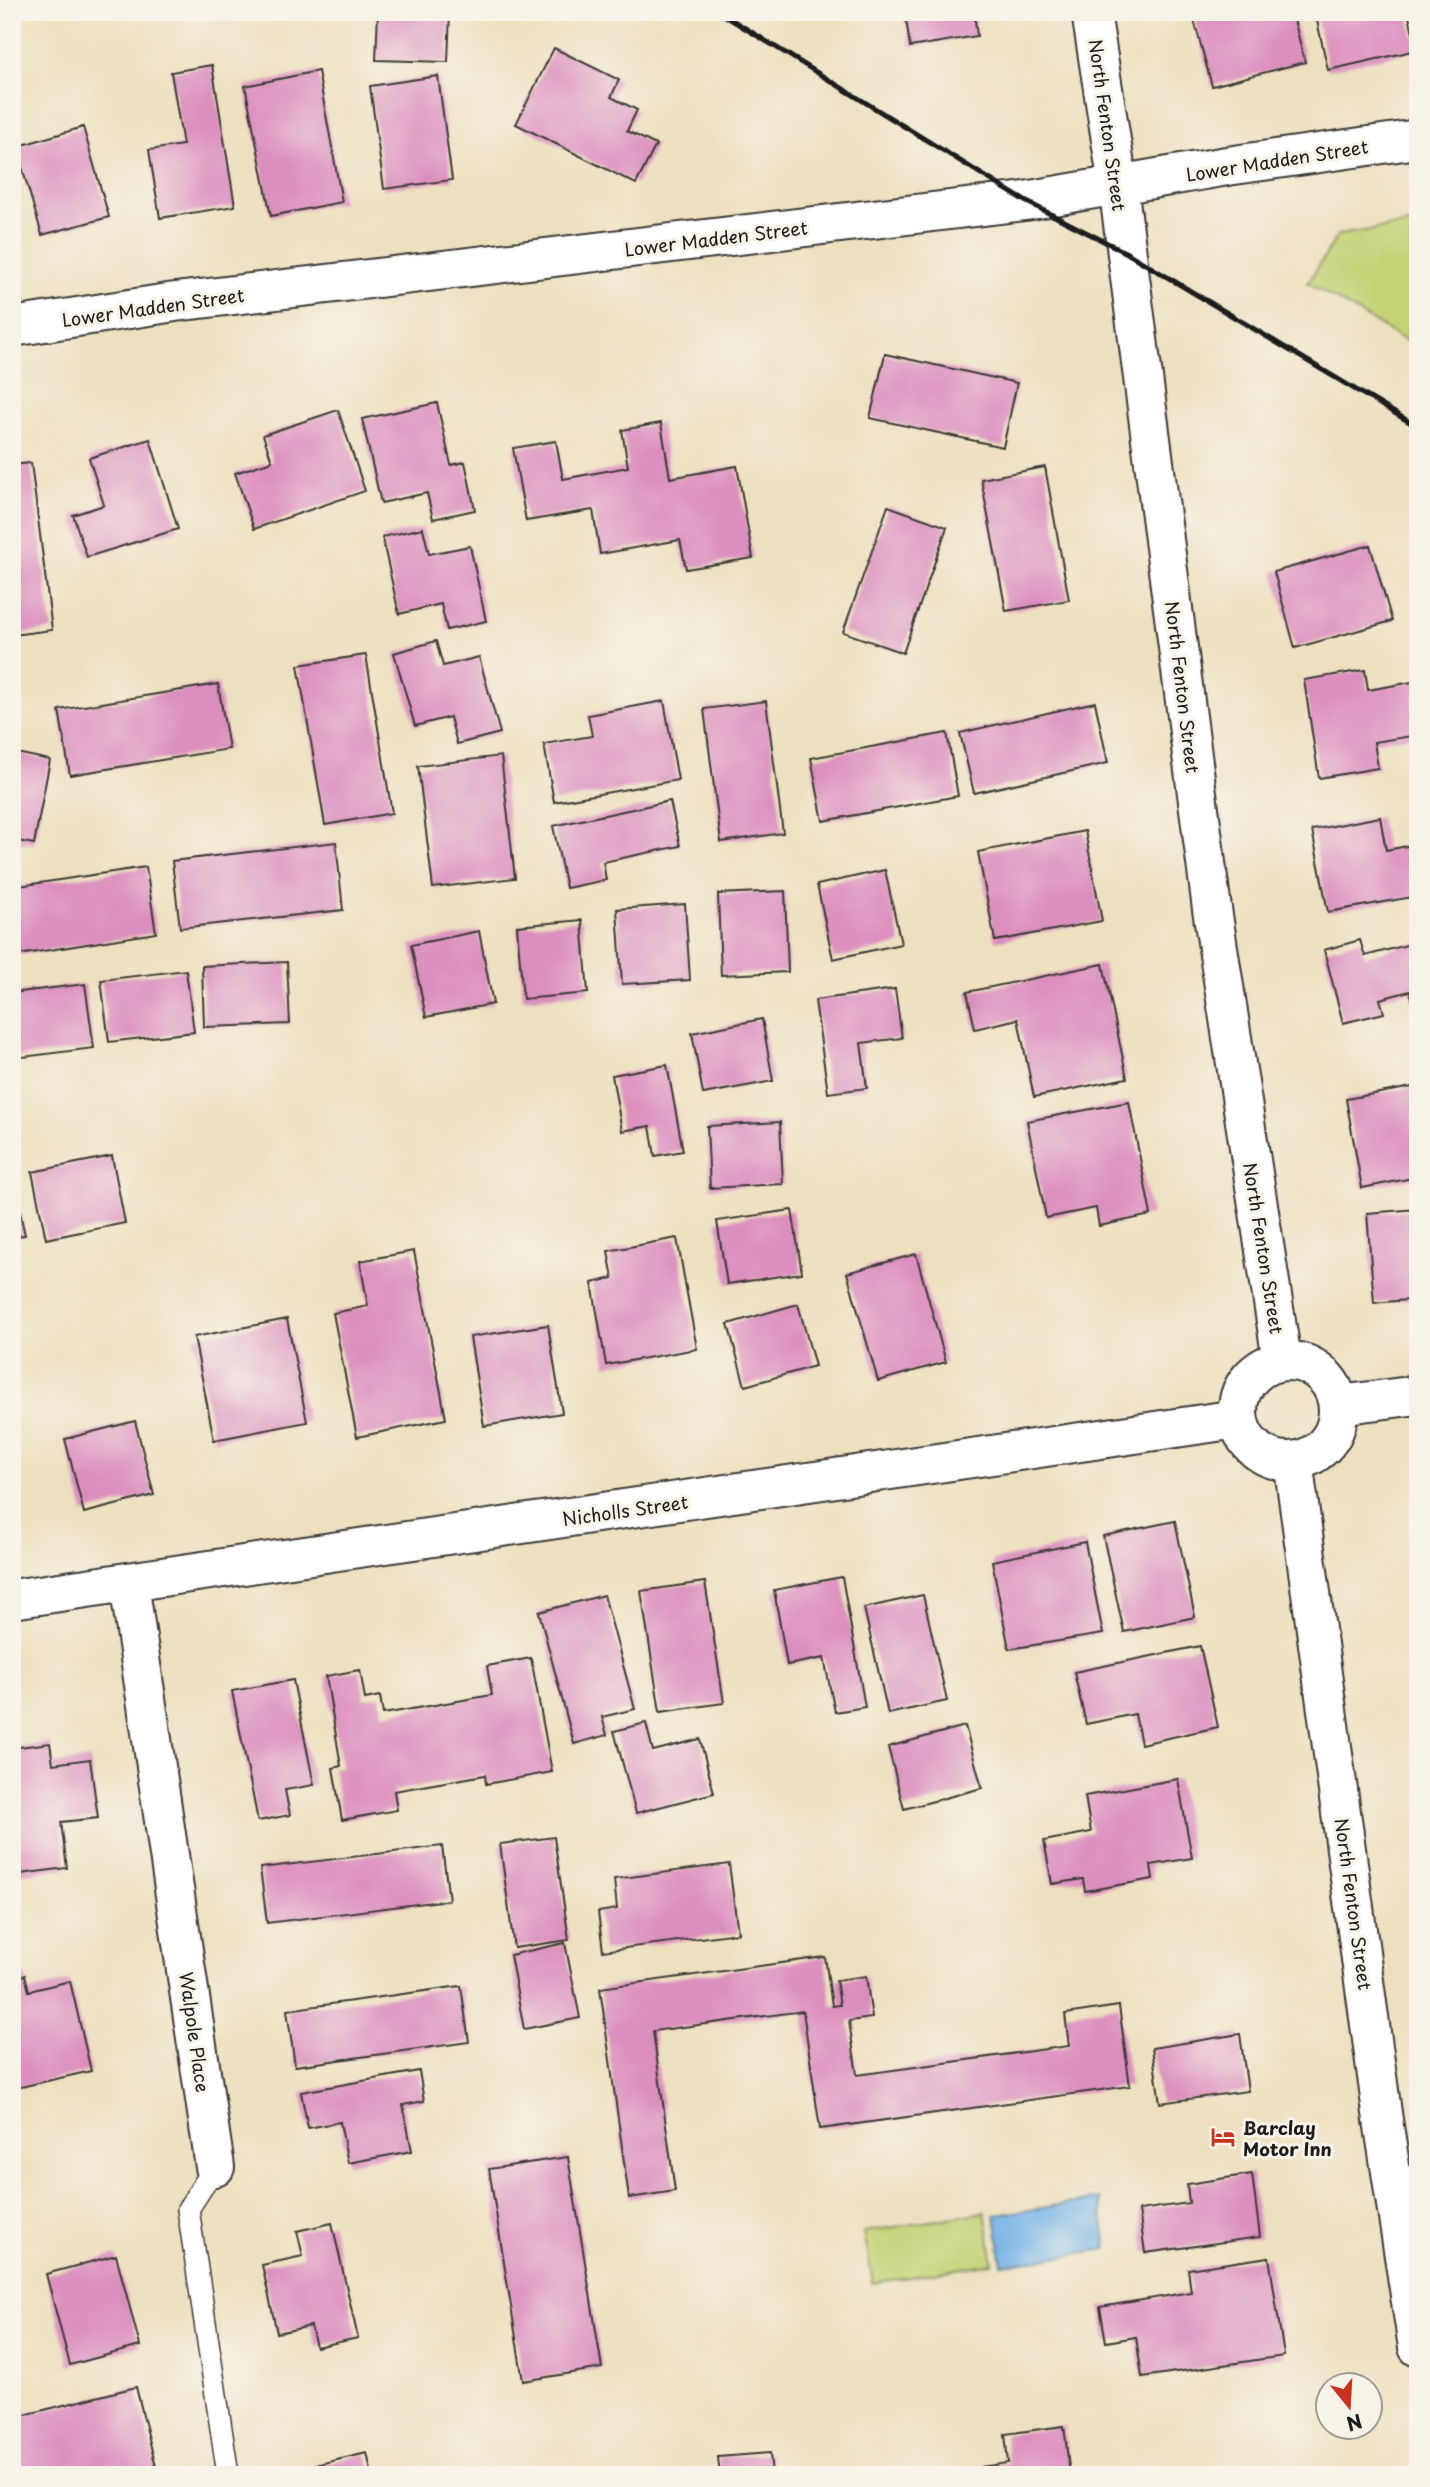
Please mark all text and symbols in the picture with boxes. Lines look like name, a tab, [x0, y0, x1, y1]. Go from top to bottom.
street label: North Fenton Street	[1083, 37, 1133, 213]
street label: Lower Madden Street	[1184, 132, 1370, 188]
street label: Lower Madden Street	[623, 213, 809, 263]
street label: Lower Madden Street	[60, 281, 246, 333]
street label: North Fenton Street	[1159, 599, 1207, 775]
street label: North Fenton Street	[1237, 1160, 1291, 1336]
street label: Nicholls Street	[560, 1488, 690, 1532]
street label: North Fenton Street	[1329, 1816, 1379, 1992]
street label: Walpole Place	[173, 1970, 217, 2094]
place label: Barclay Motor Inn	[1243, 2114, 1332, 2162]
hotel icon: Barclay Motor Inn	[1209, 2123, 1237, 2151]
north arrow	[1314, 2372, 1384, 2442]
text: N	[1343, 2407, 1366, 2439]

